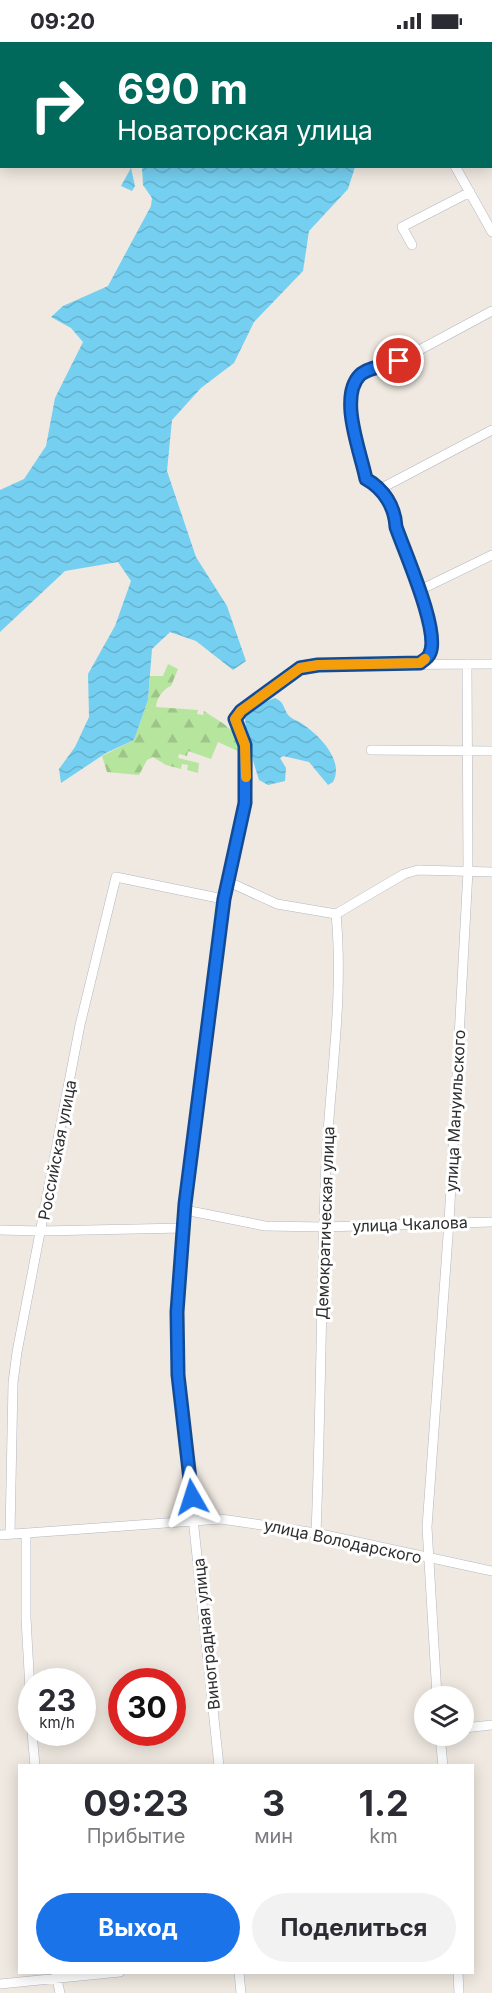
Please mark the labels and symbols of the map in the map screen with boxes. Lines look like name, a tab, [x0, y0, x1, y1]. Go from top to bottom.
pin	[373, 335, 424, 386]
street label: улица Мануильского	[441, 1029, 469, 1193]
street label: Российская улица	[34, 1078, 80, 1222]
street label: Демократическая улица	[312, 1126, 338, 1320]
street label: улица Чкалова	[352, 1212, 468, 1236]
position arrow	[160, 1465, 224, 1529]
street label: улица Володарского	[262, 1514, 424, 1568]
street label: Виноградная улица	[188, 1557, 224, 1711]
speed limit sign: 30	[108, 1668, 186, 1746]

